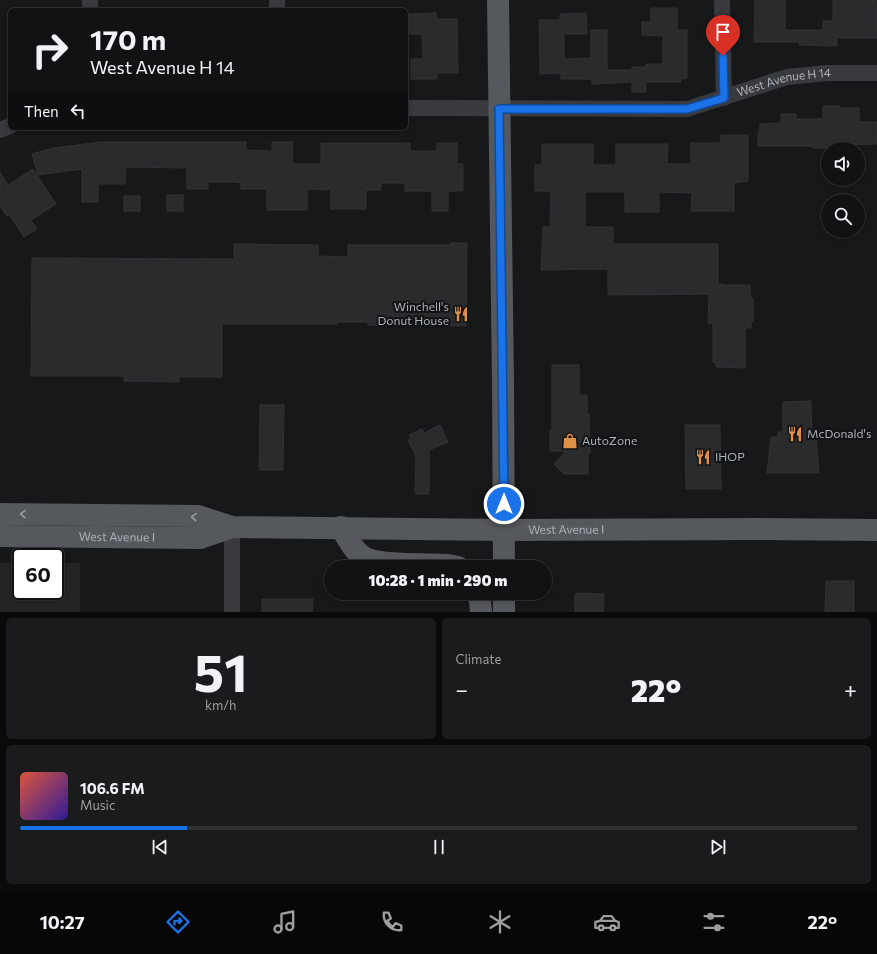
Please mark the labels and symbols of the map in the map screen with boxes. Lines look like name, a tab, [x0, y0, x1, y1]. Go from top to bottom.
pin	[706, 15, 740, 56]
street label: West Avenue H 14	[735, 65, 831, 99]
place label: Winchell's Donut House	[378, 299, 449, 327]
restaurant icon: Winchell's Donut House	[452, 305, 470, 323]
restaurant icon: McDonald's	[786, 425, 804, 443]
place label: McDonald's	[807, 426, 871, 440]
shop icon: AutoZone	[561, 432, 579, 450]
place label: AutoZone	[582, 433, 637, 447]
restaurant icon: IHOP	[694, 448, 712, 466]
place label: IHOP	[715, 449, 745, 463]
position arrow	[483, 483, 525, 525]
one-way arrow	[19, 510, 25, 518]
one-way arrow	[191, 512, 197, 521]
street label: West Avenue I	[528, 522, 604, 536]
street label: West Avenue I	[79, 529, 155, 544]
speed limit sign: 60	[12, 548, 64, 600]

